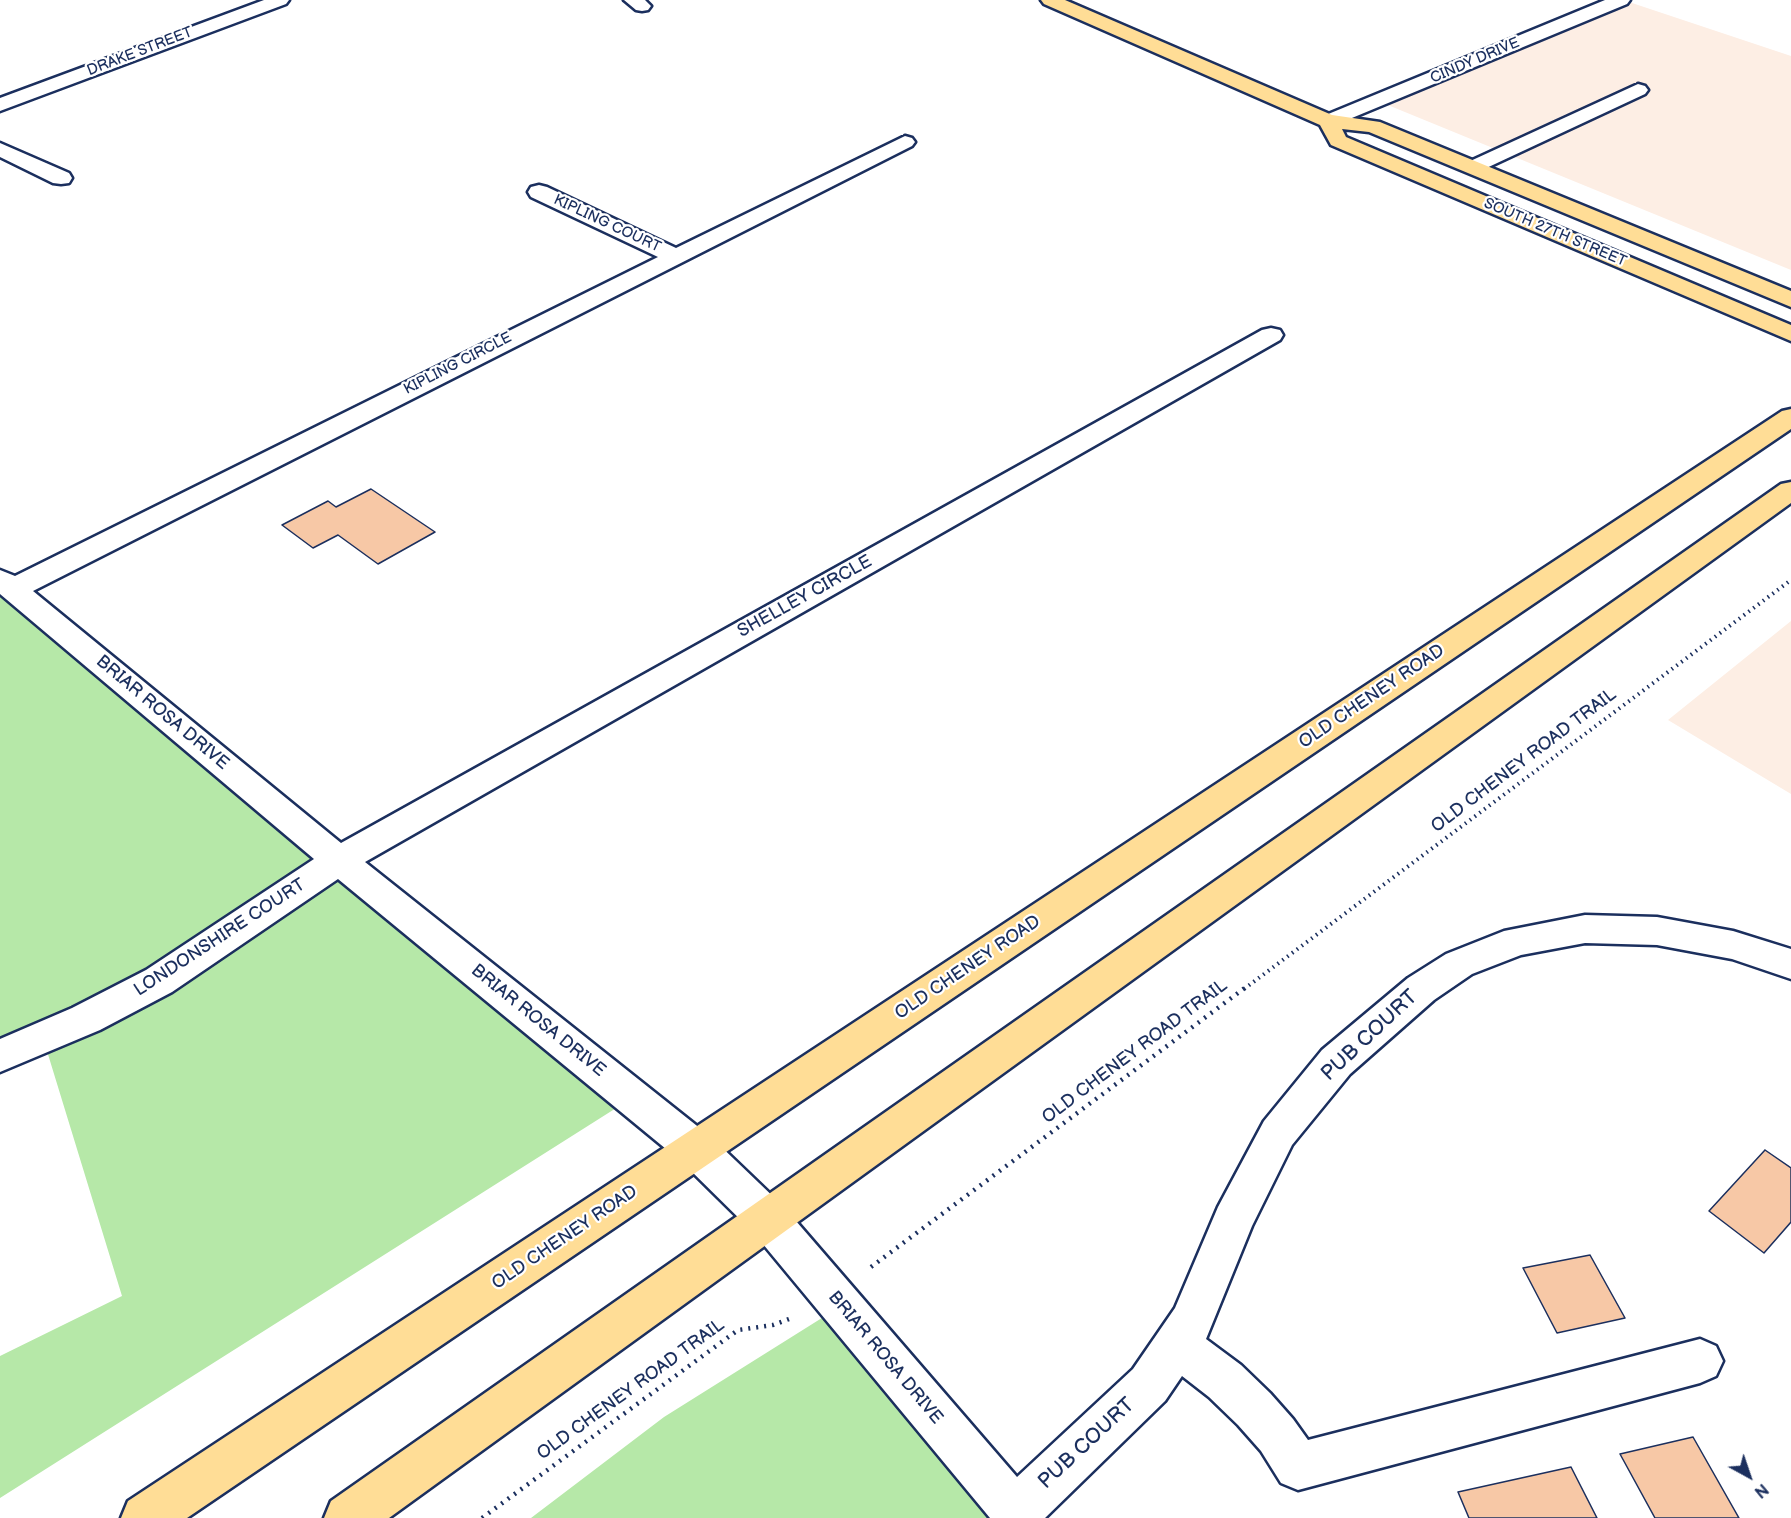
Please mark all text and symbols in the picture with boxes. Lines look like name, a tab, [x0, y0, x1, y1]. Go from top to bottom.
street label: DRAKE STREET	[85, 24, 195, 80]
street label: CINDY DRIVE	[1428, 34, 1522, 88]
street label: KIPLING COURT	[550, 191, 664, 257]
street label: SOUTH 27TH STREET	[1481, 195, 1629, 271]
street label: KIPLING CIRCLE	[401, 329, 515, 399]
street label: SHELLEY CIRCLE	[734, 551, 876, 643]
street label: OLD CHENEY ROAD	[1295, 640, 1449, 754]
street label: BRIAR ROSA DRIVE	[91, 651, 233, 775]
street label: OLD CHENEY ROAD TRAIL	[1427, 684, 1621, 838]
street label: LONDONSHIRE COURT	[130, 875, 310, 1001]
street label: OLD CHENEY ROAD	[891, 911, 1045, 1025]
street label: BRIAR ROSA DRIVE	[466, 960, 610, 1082]
street label: OLD CHENEY ROAD TRAIL	[1038, 975, 1232, 1129]
street label: PUB COURT	[1317, 985, 1423, 1087]
street label: OLD CHENEY ROAD	[488, 1181, 642, 1295]
street label: BRIAR ROSA DRIVE	[823, 1287, 947, 1429]
street label: OLD CHENEY ROAD TRAIL	[533, 1315, 729, 1465]
street label: PUB COURT	[1034, 1393, 1140, 1495]
north arrow	[1719, 1446, 1779, 1506]
text: N	[1750, 1479, 1772, 1501]

